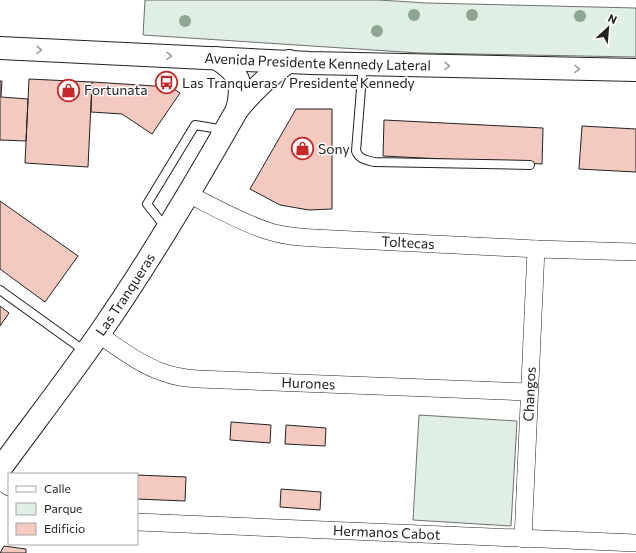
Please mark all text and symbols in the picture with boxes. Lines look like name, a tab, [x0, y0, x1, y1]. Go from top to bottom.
north arrow	[588, 8, 628, 48]
text: N	[606, 11, 619, 26]
one-way arrow	[36, 46, 42, 54]
street label: Avenida Presidente Kennedy Lateral	[204, 49, 431, 74]
one-way arrow	[166, 52, 172, 60]
one-way arrow	[444, 62, 450, 70]
one-way arrow	[574, 65, 580, 73]
bus stop icon: Las Tranqueras / Presidente Kennedy	[154, 70, 180, 96]
place label: Las Tranqueras / Presidente Kennedy	[182, 74, 415, 91]
shop icon: Fortunata	[55, 77, 81, 103]
place label: Fortunata	[84, 81, 148, 98]
shop icon: Sony	[289, 136, 315, 162]
place label: Sony	[318, 140, 350, 157]
street label: Toltecas	[381, 232, 435, 252]
street label: Las Tranqueras	[91, 250, 158, 339]
street label: Changos	[519, 366, 539, 422]
street label: Hurones	[281, 373, 336, 392]
legend	[8, 473, 138, 545]
text: Calle	[44, 481, 71, 495]
text: Parque	[44, 501, 82, 515]
text: Edificio	[44, 521, 85, 535]
street label: Hermanos Cabot	[333, 521, 441, 543]

